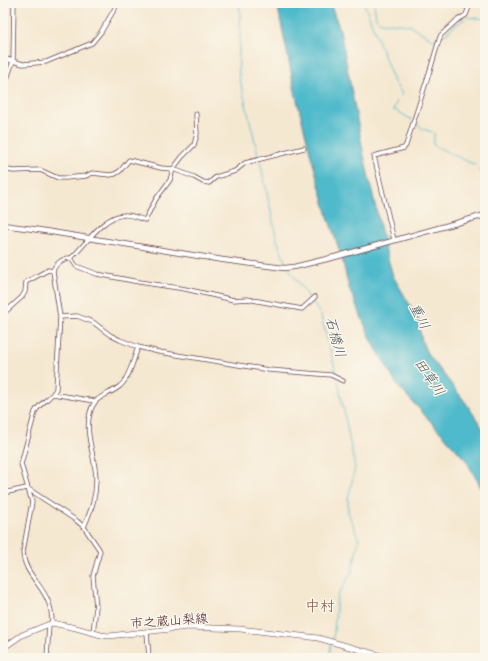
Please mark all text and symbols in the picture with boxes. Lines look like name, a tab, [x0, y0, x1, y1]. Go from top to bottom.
water label: 重川	[406, 300, 433, 333]
water label: 石橋川	[322, 315, 349, 360]
water label: 田草川	[411, 355, 448, 399]
district label: 中村	[305, 597, 335, 616]
street label: 市之蔵山梨線	[130, 610, 210, 632]

